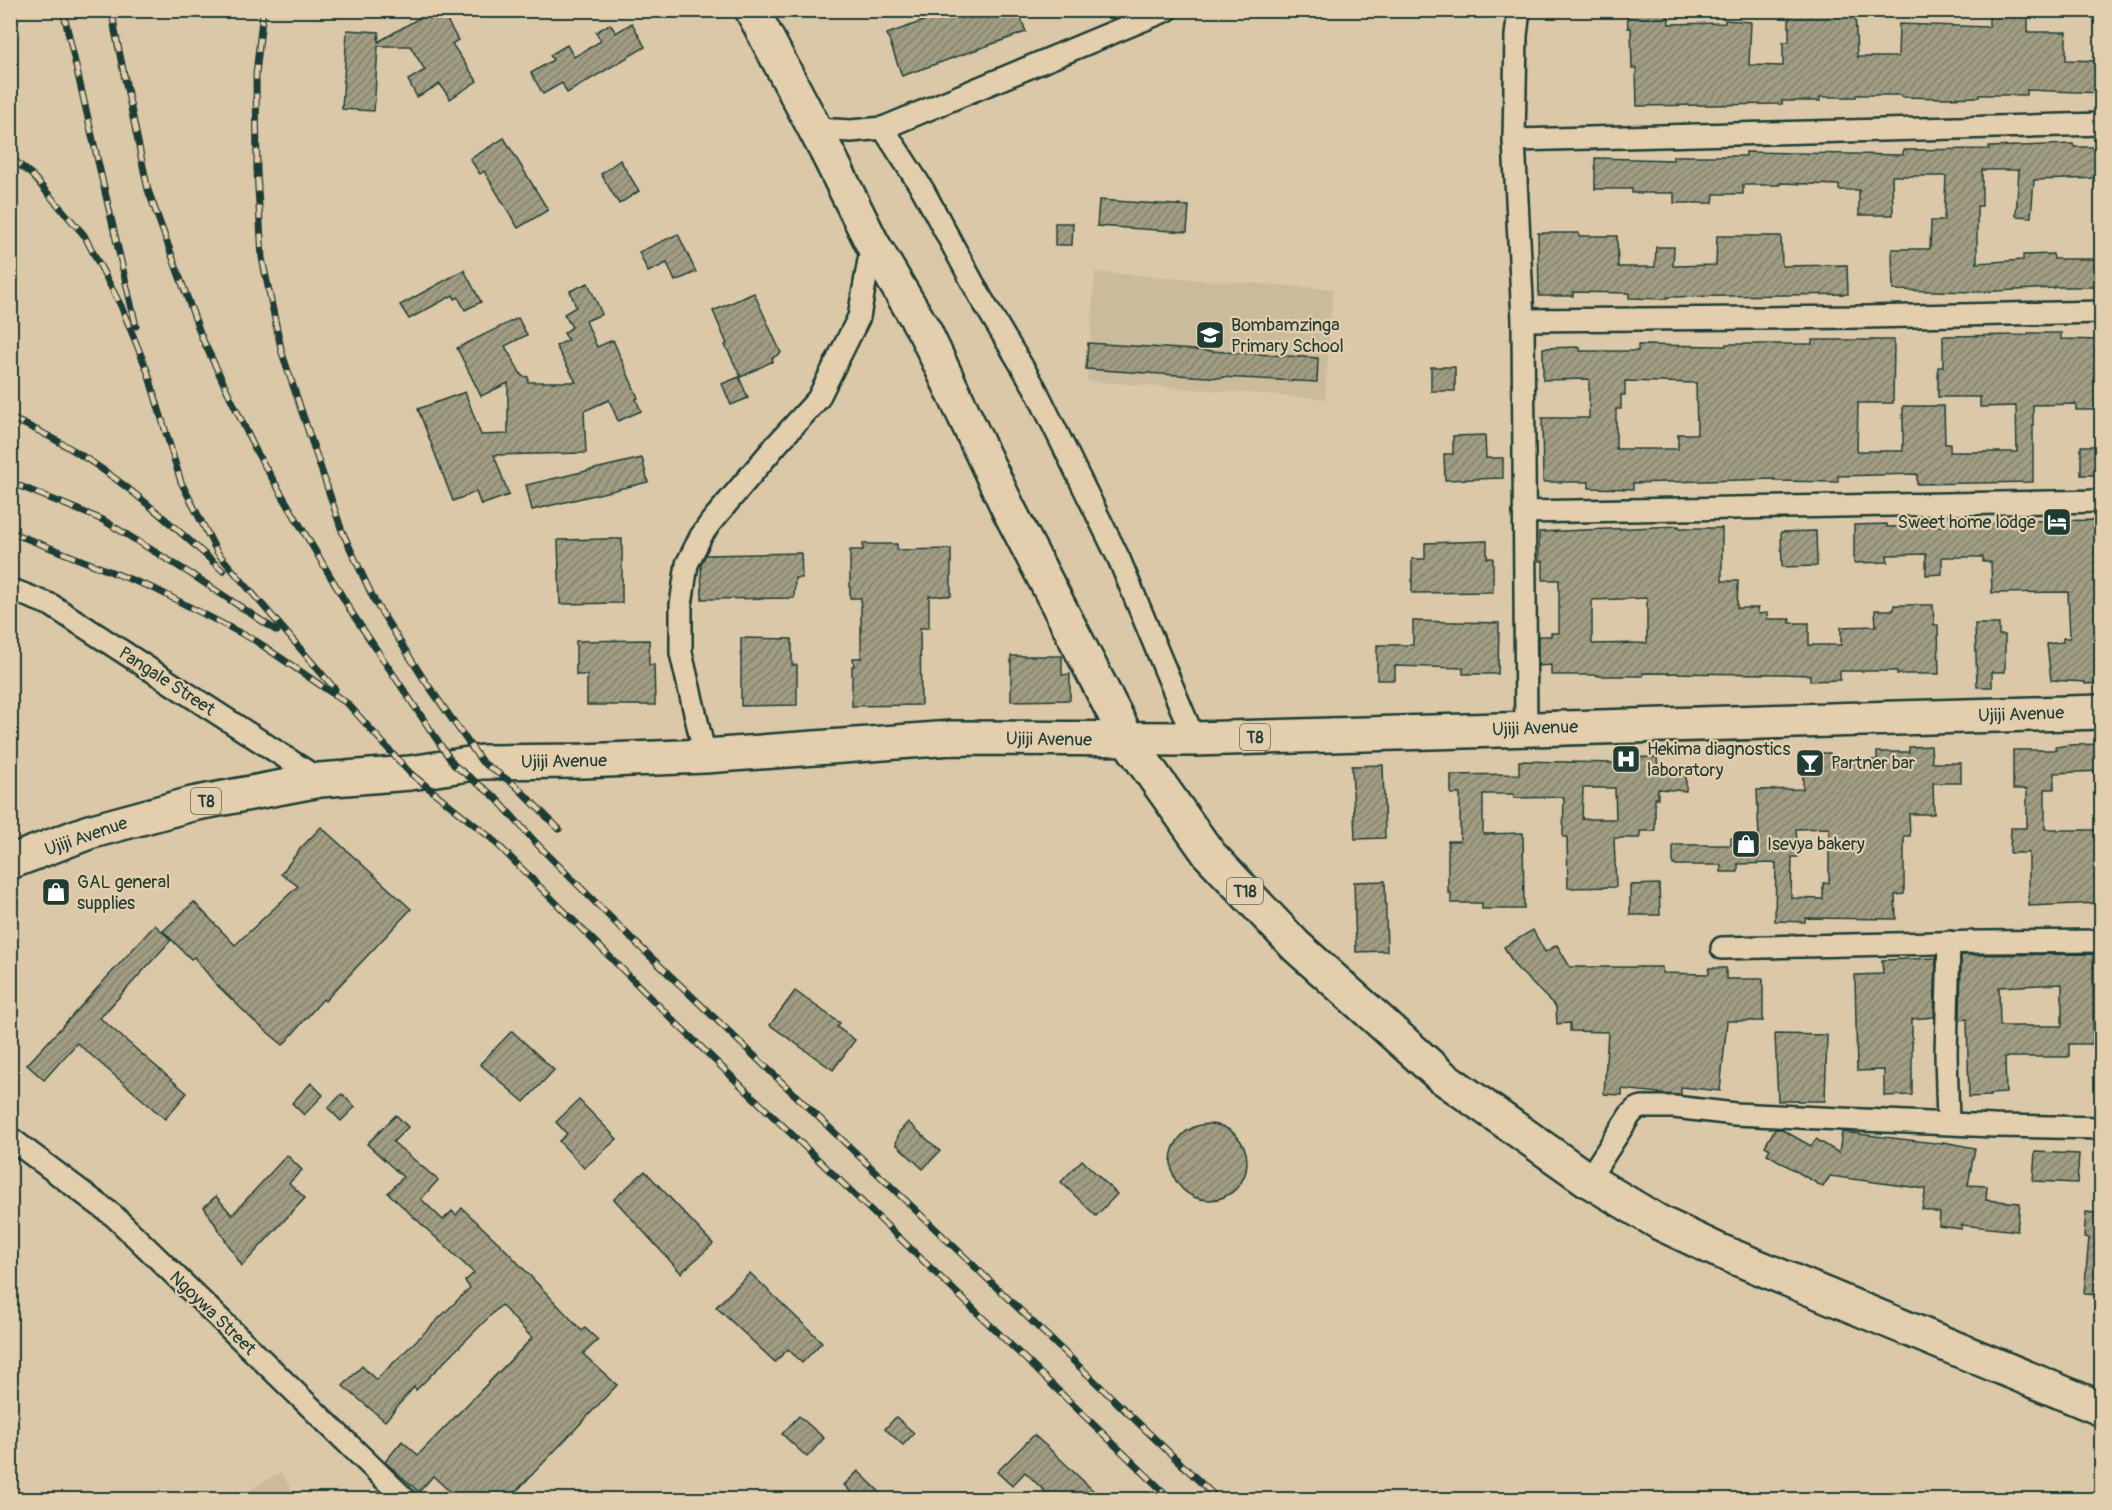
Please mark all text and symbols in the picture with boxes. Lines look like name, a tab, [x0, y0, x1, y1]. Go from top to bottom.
place label: Bombamzinga Primary School	[1231, 314, 1344, 358]
school or university icon: Bombamzinga Primary School	[1194, 319, 1226, 351]
hotel icon: Sweet home lodge	[2041, 506, 2073, 538]
place label: Sweet home lodge	[1898, 511, 2036, 534]
street label: Pangale Street	[114, 642, 220, 722]
street label: Ujiji Avenue	[1978, 701, 2065, 727]
street label: Ujiji Avenue	[1492, 715, 1579, 741]
road number: T8	[1240, 724, 1270, 750]
street label: Ujiji Avenue	[1006, 727, 1092, 752]
place label: Hekima diagnostics laboratory	[1647, 738, 1790, 782]
hospital icon: Hekima diagnostics laboratory	[1610, 743, 1642, 775]
bar icon: Partner bar	[1794, 747, 1826, 779]
street label: Ujiji Avenue	[521, 749, 607, 774]
place label: Partner bar	[1831, 752, 1916, 775]
road number: T8	[191, 788, 221, 814]
street label: Ujiji Avenue	[42, 812, 131, 861]
shop icon: Isevya bakery	[1730, 828, 1762, 860]
place label: Isevya bakery	[1767, 833, 1865, 856]
place label: GAL general supplies	[77, 871, 170, 915]
shop icon: GAL general supplies	[40, 876, 72, 908]
road number: T18	[1227, 878, 1263, 904]
street label: Ngoywa Street	[164, 1266, 261, 1361]

